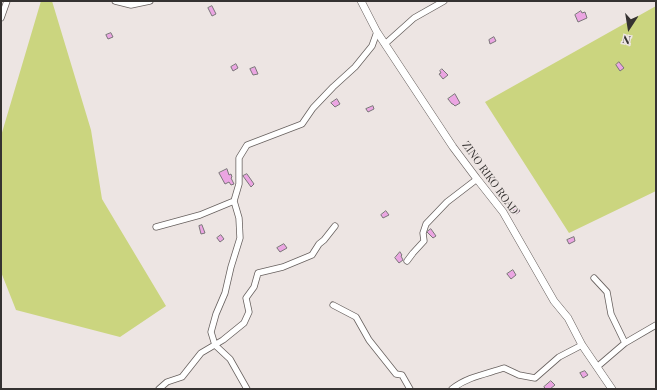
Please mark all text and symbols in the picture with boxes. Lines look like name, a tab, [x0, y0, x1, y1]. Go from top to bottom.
north arrow	[609, 8, 649, 48]
text: N	[621, 32, 632, 48]
street label: ZINO RIKO ROAD	[459, 139, 521, 217]

